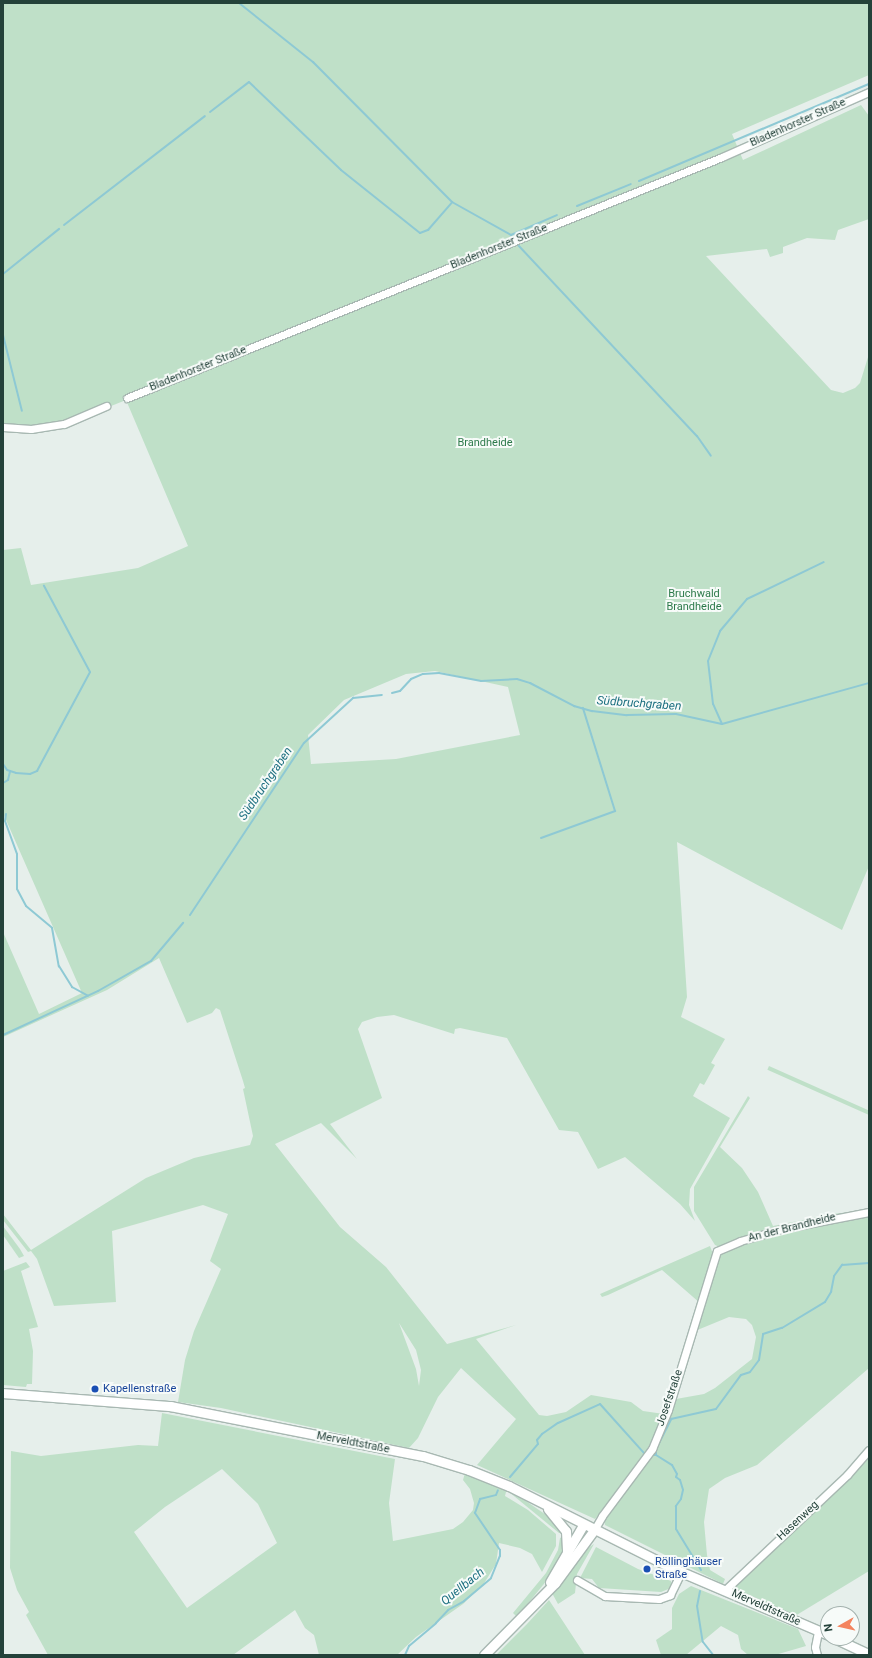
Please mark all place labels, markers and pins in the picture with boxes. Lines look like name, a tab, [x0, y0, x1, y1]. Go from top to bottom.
place label: Kapellenstraße	[103, 1382, 176, 1396]
marker: Kapellenstraße	[90, 1384, 100, 1394]
place label: Röllinghäuser Straße	[655, 1556, 722, 1582]
marker: Röllinghäuser Straße	[642, 1564, 652, 1574]

